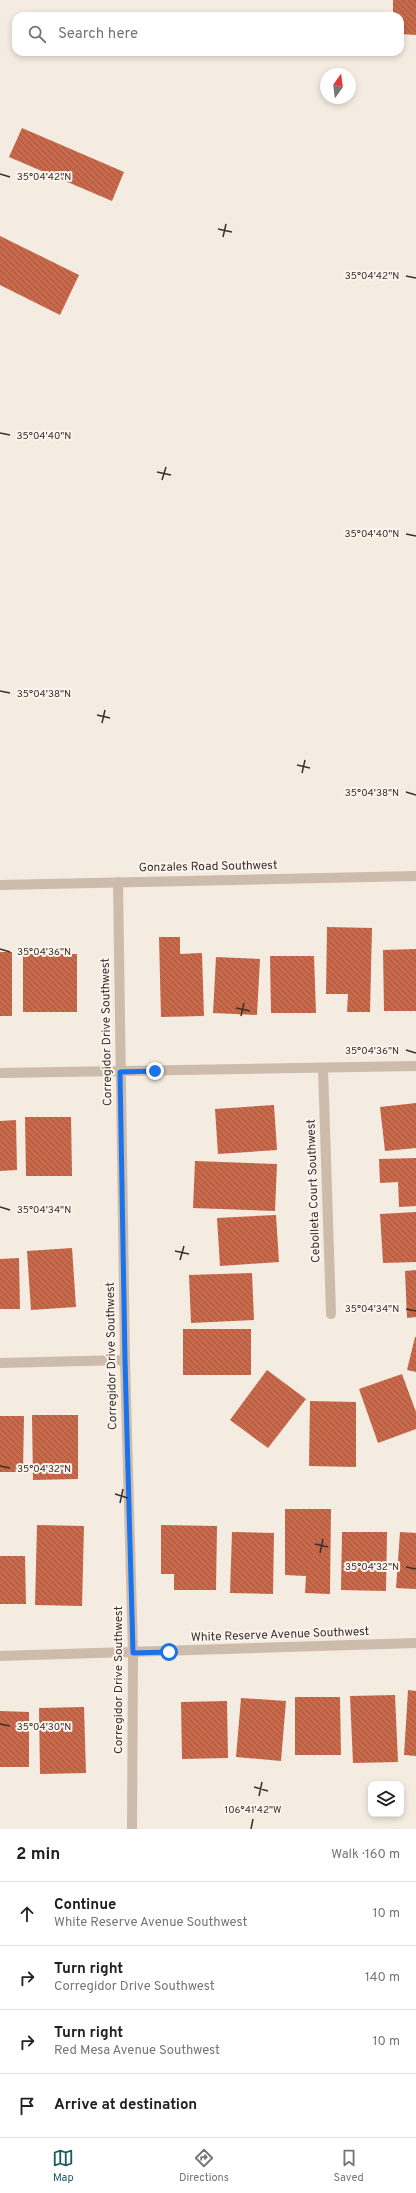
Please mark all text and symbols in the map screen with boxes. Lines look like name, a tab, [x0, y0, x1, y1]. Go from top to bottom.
search box	[12, 12, 404, 56]
icon: search	[26, 23, 48, 45]
text: Search here	[58, 25, 138, 44]
north arrow	[320, 68, 356, 104]
text: 35°04'42"N	[17, 171, 71, 184]
text: 35°04'42"N	[345, 270, 399, 283]
text: 35°04'40"N	[17, 430, 71, 443]
text: 35°04'40"N	[345, 528, 399, 541]
text: 35°04'38"N	[17, 688, 71, 701]
text: 35°04'38"N	[345, 787, 399, 800]
street label: Gonzales Road Southwest	[138, 858, 278, 876]
text: 35°04'36"N	[17, 946, 71, 959]
street label: Corregidor Drive Southwest	[98, 958, 116, 1106]
text: 35°04'36"N	[345, 1045, 399, 1058]
route end	[146, 1062, 164, 1080]
street label: Cebolleta Court Southwest	[303, 1119, 325, 1263]
text: 35°04'34"N	[17, 1204, 71, 1217]
street label: Corregidor Drive Southwest	[103, 1282, 121, 1430]
text: 35°04'34"N	[345, 1303, 399, 1316]
text: 35°04'32"N	[17, 1463, 71, 1476]
text: 35°04'32"N	[345, 1561, 399, 1574]
street label: Corregidor Drive Southwest	[111, 1606, 127, 1754]
street label: White Reserve Avenue Southwest	[191, 1624, 369, 1646]
route start	[160, 1643, 178, 1661]
text: 35°04'30"N	[17, 1721, 71, 1734]
map controls	[368, 1781, 404, 1817]
button: layers	[368, 1781, 404, 1817]
text: 106°41'42"W	[224, 1804, 282, 1817]
text: 2 min	[16, 1844, 60, 1866]
text: Walk · 160 m	[331, 1847, 400, 1863]
text: Continue	[54, 1896, 116, 1915]
icon: ahead	[16, 1903, 38, 1925]
text: 10 m	[373, 1906, 400, 1922]
text: White Reserve Avenue Southwest	[54, 1915, 247, 1931]
text: Turn right	[54, 1960, 123, 1979]
icon: right	[16, 1967, 38, 1989]
text: 140 m	[365, 1970, 400, 1986]
text: Corregidor Drive Southwest	[54, 1979, 215, 1995]
text: Turn right	[54, 2024, 123, 2043]
icon: right	[16, 2031, 38, 2053]
text: 10 m	[373, 2034, 400, 2050]
text: Red Mesa Avenue Southwest	[54, 2043, 220, 2059]
icon: arrive	[16, 2095, 38, 2117]
text: Arrive at destination	[54, 2096, 197, 2115]
tab: Map	[52, 2147, 74, 2185]
tab: Directions	[179, 2147, 229, 2185]
tab: Saved	[333, 2147, 364, 2185]

